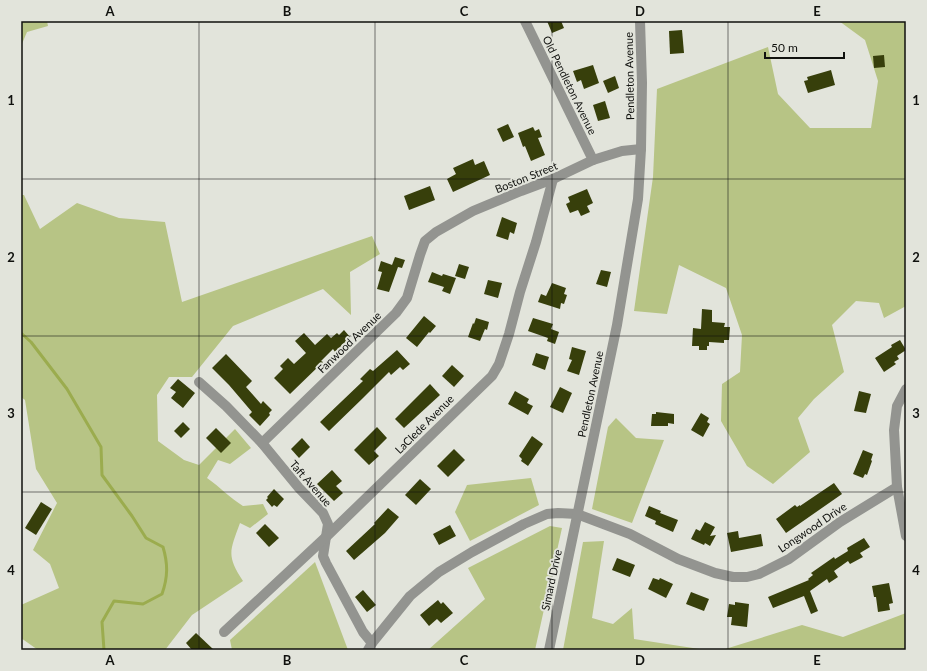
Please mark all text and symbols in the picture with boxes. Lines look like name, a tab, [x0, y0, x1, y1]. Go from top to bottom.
text: A	[104, 3, 115, 19]
text: B	[283, 3, 292, 19]
text: C	[460, 3, 469, 19]
text: D	[635, 3, 645, 19]
text: E	[813, 3, 821, 19]
street label: Pendleton Avenue	[622, 32, 636, 120]
street label: Old Pendleton Avenue	[540, 34, 600, 137]
scale bar	[765, 34, 844, 60]
text: 50 m	[771, 40, 798, 55]
text: 1	[7, 92, 15, 108]
text: 1	[912, 92, 920, 108]
street label: Boston Street	[493, 159, 559, 195]
text: 2	[7, 249, 15, 265]
text: 2	[912, 249, 920, 265]
street label: Fanwood Avenue	[315, 308, 384, 376]
street label: Pendleton Avenue	[574, 349, 606, 438]
street label: LaClede Avenue	[392, 392, 456, 456]
text: 3	[7, 405, 15, 421]
text: 3	[912, 405, 920, 421]
street label: Taft Avenue	[287, 457, 335, 509]
street label: Longwood Drive	[775, 499, 849, 555]
street label: Simard Drive	[538, 548, 564, 612]
text: 4	[7, 562, 15, 578]
text: 4	[912, 562, 920, 578]
text: A	[104, 652, 115, 668]
text: B	[283, 652, 292, 668]
text: C	[460, 652, 469, 668]
text: D	[635, 652, 645, 668]
text: E	[813, 652, 821, 668]

